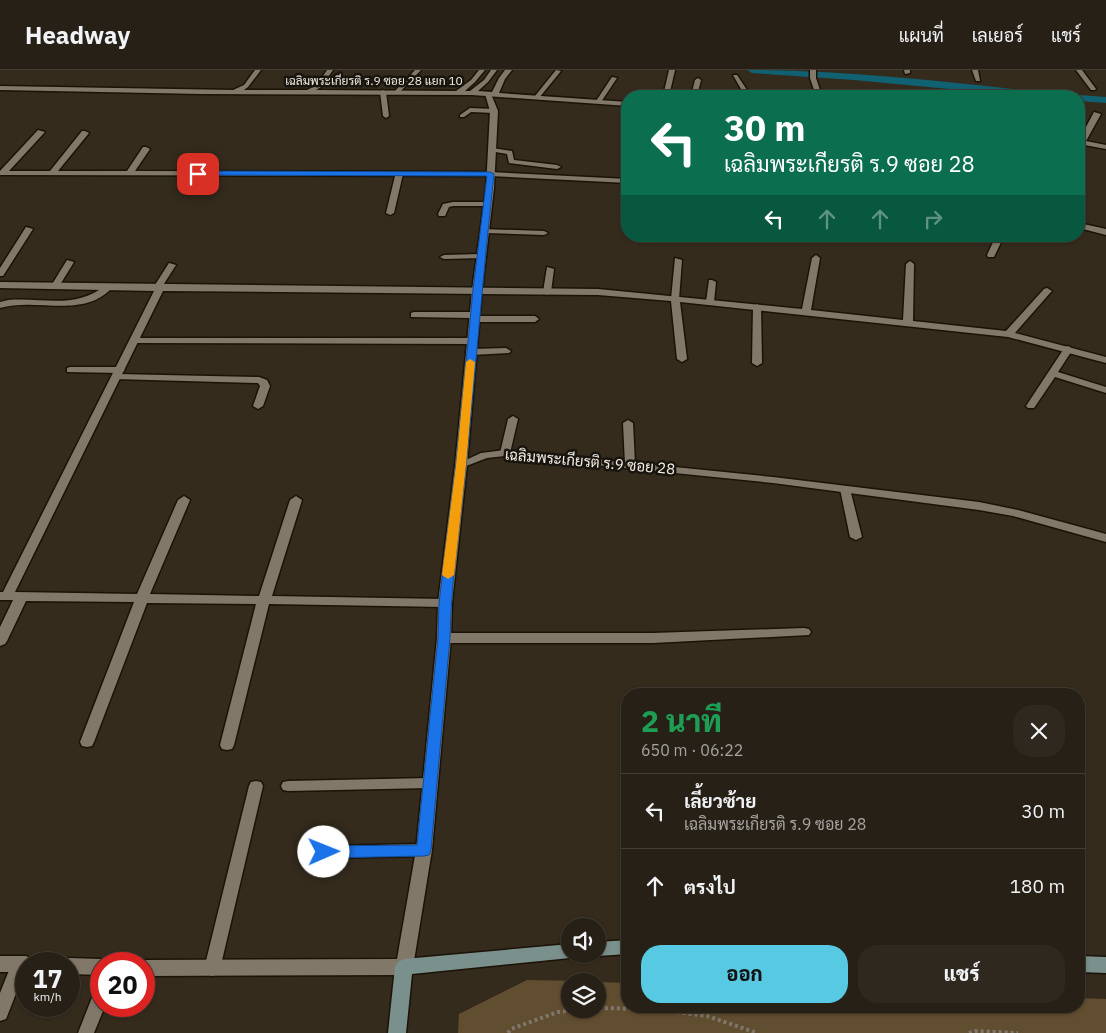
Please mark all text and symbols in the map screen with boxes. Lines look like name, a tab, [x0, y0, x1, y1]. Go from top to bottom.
text: Headway	[25, 19, 130, 51]
text: แผนที่	[899, 24, 944, 47]
text: เลเยอร์	[972, 24, 1023, 47]
text: แชร์	[1051, 24, 1081, 47]
street label: เฉลิมพระเกียรติ ร.9 ซอย 28 แยก 10	[285, 73, 463, 88]
text: 30 m	[724, 105, 806, 151]
icon: left	[641, 110, 706, 175]
text: เฉลิมพระเกียรติ ร.9 ซอย 28	[724, 149, 975, 178]
pin	[177, 153, 219, 195]
icon: arrive	[184, 160, 212, 188]
icon: left	[760, 205, 788, 233]
icon: ahead	[813, 205, 841, 233]
icon: ahead	[866, 205, 894, 233]
icon: right	[919, 205, 947, 233]
street label: เฉลิมพระเกียรติ ร.9 ซอย 28	[504, 445, 676, 478]
text: 2 นาที	[641, 701, 722, 740]
button: close	[1013, 705, 1065, 757]
text: 650 m · 06:22	[641, 740, 743, 760]
text: เลี้ยวซ้าย	[684, 789, 756, 813]
icon: left	[641, 797, 669, 825]
text: 30 m	[1021, 799, 1065, 823]
text: เฉลิมพระเกียรติ ร.9 ซอย 28	[684, 814, 866, 834]
position arrow	[297, 825, 349, 877]
icon: ahead	[641, 872, 669, 900]
text: 180 m	[1010, 874, 1065, 898]
text: ตรงไป	[684, 875, 736, 899]
map controls	[561, 918, 606, 1018]
button: sound	[561, 918, 606, 963]
button: ออก	[641, 945, 848, 1003]
button: แชร์	[858, 945, 1065, 1003]
speed limit sign: 20	[90, 952, 155, 1017]
text: 17	[32, 962, 63, 995]
button: layers	[561, 973, 606, 1018]
text: km/h	[33, 989, 62, 1004]

